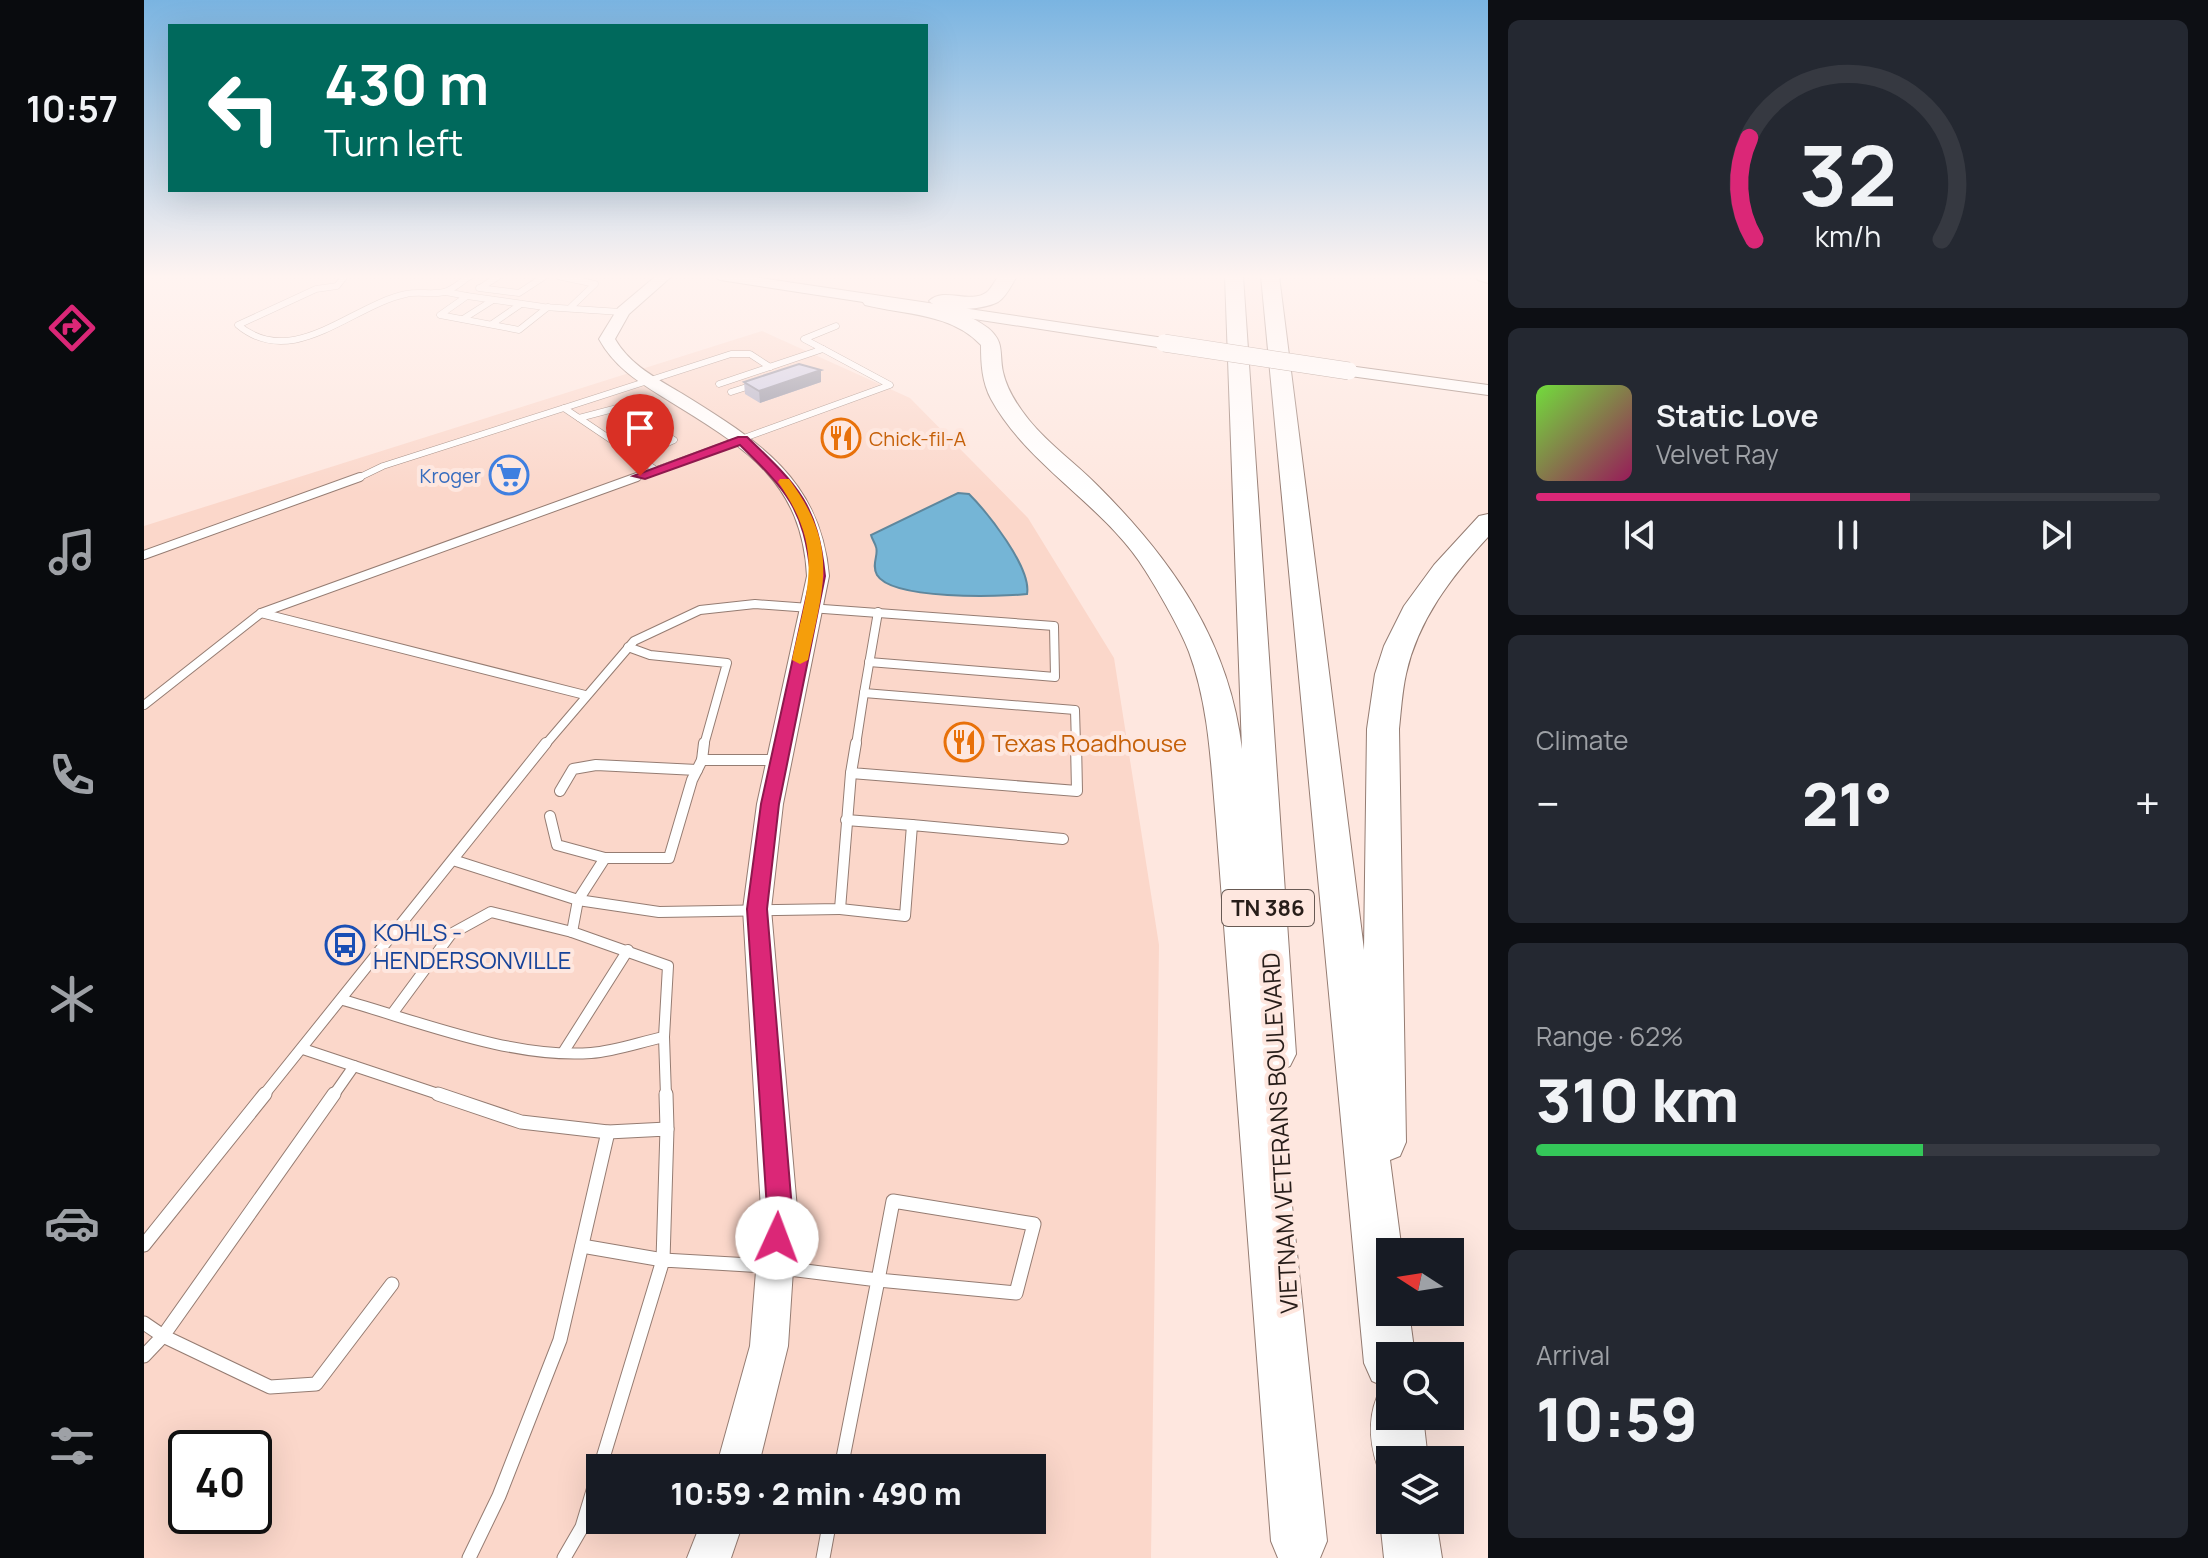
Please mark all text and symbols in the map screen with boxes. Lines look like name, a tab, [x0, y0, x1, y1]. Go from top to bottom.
text: 430 m	[324, 45, 489, 122]
icon: left	[192, 56, 296, 160]
text: 10:57	[26, 84, 118, 133]
text: 32	[1799, 116, 1897, 230]
text: Turn left	[324, 118, 463, 167]
text: km/h	[1815, 217, 1881, 256]
icon: directions	[44, 300, 100, 356]
pin	[606, 394, 674, 476]
text: Static Love	[1656, 395, 1819, 436]
icon: arrive	[618, 406, 662, 450]
restaurant icon: Chick-fil-A	[820, 417, 862, 459]
place label: Chick-fil-A	[869, 425, 966, 452]
text: Velvet Ray	[1656, 436, 1779, 472]
supermarket icon: Kroger	[488, 454, 530, 496]
place label: Kroger	[420, 462, 481, 489]
icon: previous	[1618, 513, 1662, 557]
icon: pause	[1826, 513, 1870, 557]
icon: next	[2034, 513, 2078, 557]
icon: music	[44, 524, 100, 580]
restaurant icon: Texas Roadhouse	[943, 721, 985, 763]
text: Climate	[1536, 722, 1628, 758]
place label: Texas Roadhouse	[992, 726, 1187, 759]
icon: phone	[44, 747, 100, 803]
text: 21°	[1802, 762, 1892, 844]
text: −	[1536, 773, 1560, 833]
text: +	[2135, 773, 2160, 833]
road number: TN 386	[1222, 890, 1314, 926]
place label: KOHLS - HENDERSONVILLE	[373, 915, 571, 976]
bus stop icon: KOHLS - HENDERSONVILLE	[324, 924, 366, 966]
street label: VIETNAM VETERANS BOULEVARD	[1253, 952, 1305, 1314]
icon: climate	[44, 971, 100, 1027]
text: Range · 62%	[1536, 1018, 1684, 1054]
text: 310 km	[1536, 1058, 1739, 1140]
icon: car	[44, 1195, 100, 1251]
position arrow	[735, 1196, 819, 1280]
north arrow	[1376, 1238, 1464, 1326]
map controls	[1376, 1238, 1464, 1534]
text: Arrival	[1536, 1337, 1610, 1373]
button: search	[1376, 1342, 1464, 1430]
text: 10:59	[1536, 1377, 1698, 1459]
icon: filters	[44, 1418, 100, 1474]
speed limit sign: 40	[168, 1430, 272, 1534]
button: layers	[1376, 1446, 1464, 1534]
text: 10:59 · 2 min · 490 m	[670, 1473, 962, 1514]

